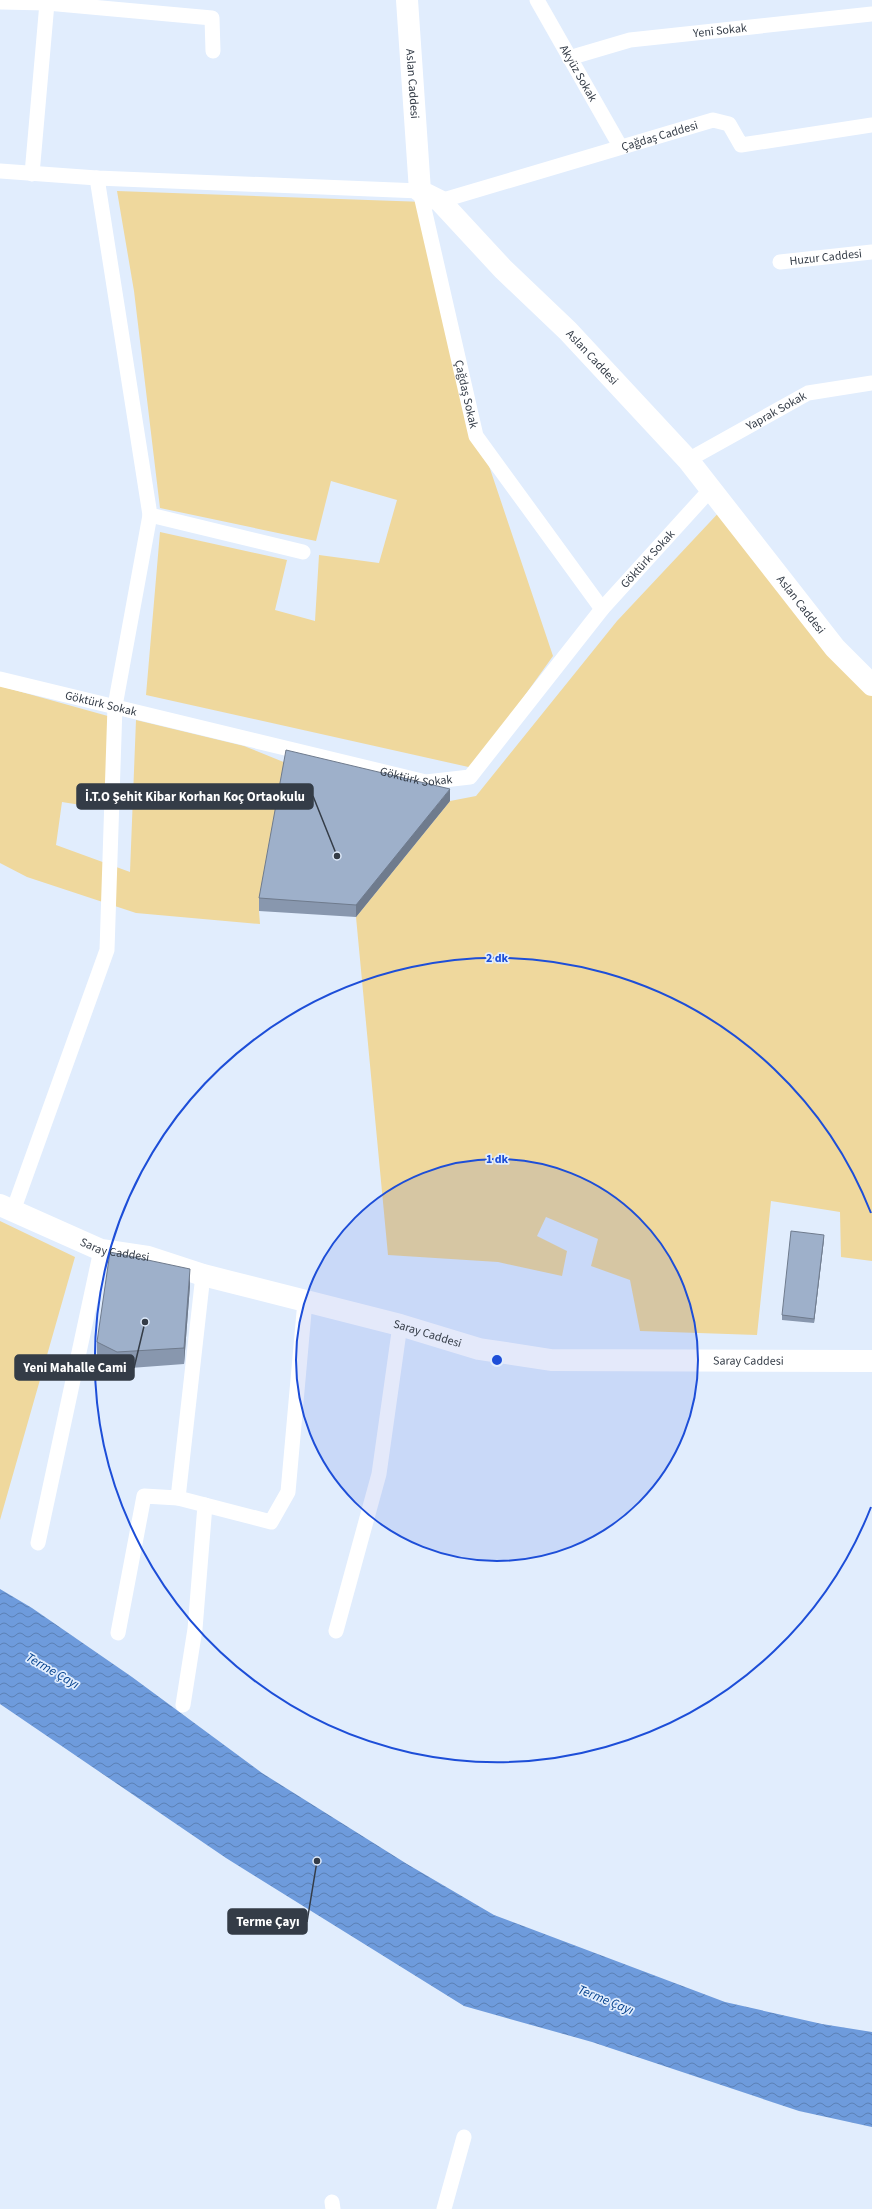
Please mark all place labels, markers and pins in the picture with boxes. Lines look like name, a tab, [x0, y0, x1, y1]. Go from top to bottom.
callout: İ.T.O Şehit Kibar Korhan Koç Ortaokulu	[77, 784, 313, 809]
centre of rings	[490, 1353, 504, 1367]
callout: Yeni Mahalle Cami	[15, 1355, 134, 1380]
callout: Terme Çayı	[228, 1909, 307, 1934]

